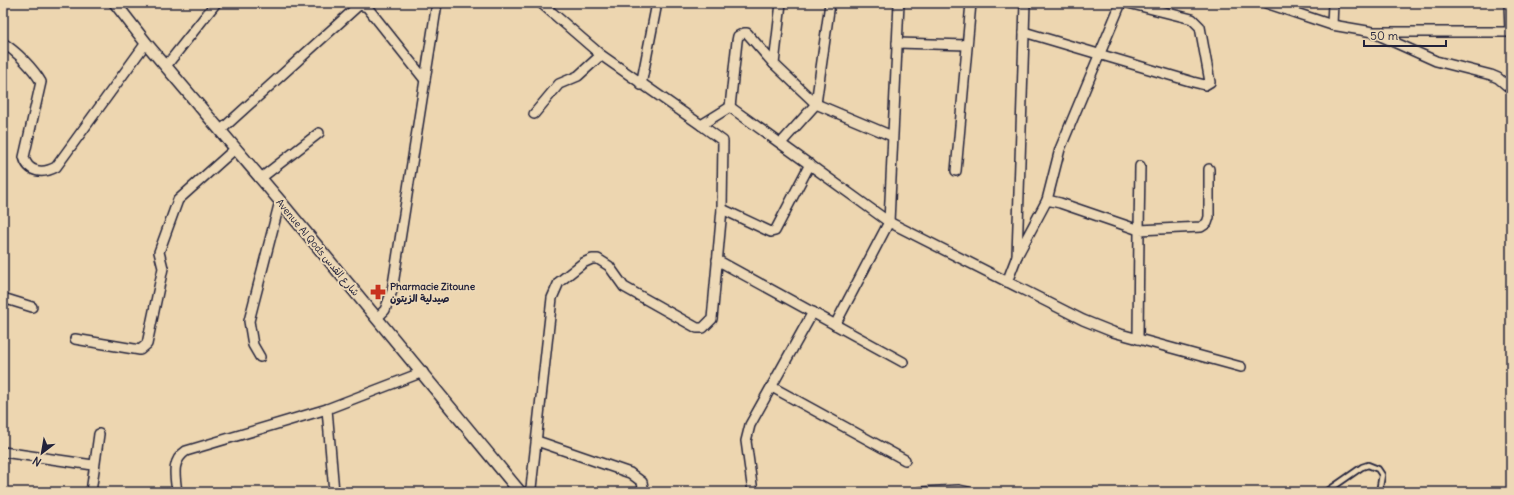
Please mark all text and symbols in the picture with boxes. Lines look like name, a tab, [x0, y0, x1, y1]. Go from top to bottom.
scale bar	[1364, 22, 1446, 48]
text: 50 m	[1370, 28, 1399, 43]
street label: Avenue Al Qods شارع القدس	[272, 196, 362, 299]
place label: Pharmacie Zitoune صيدلية الزيتون	[390, 280, 476, 306]
pharmacy icon: Pharmacie Zitoune صيدلية الزيتون	[369, 283, 387, 301]
north arrow	[22, 433, 62, 473]
text: N	[30, 454, 44, 470]

